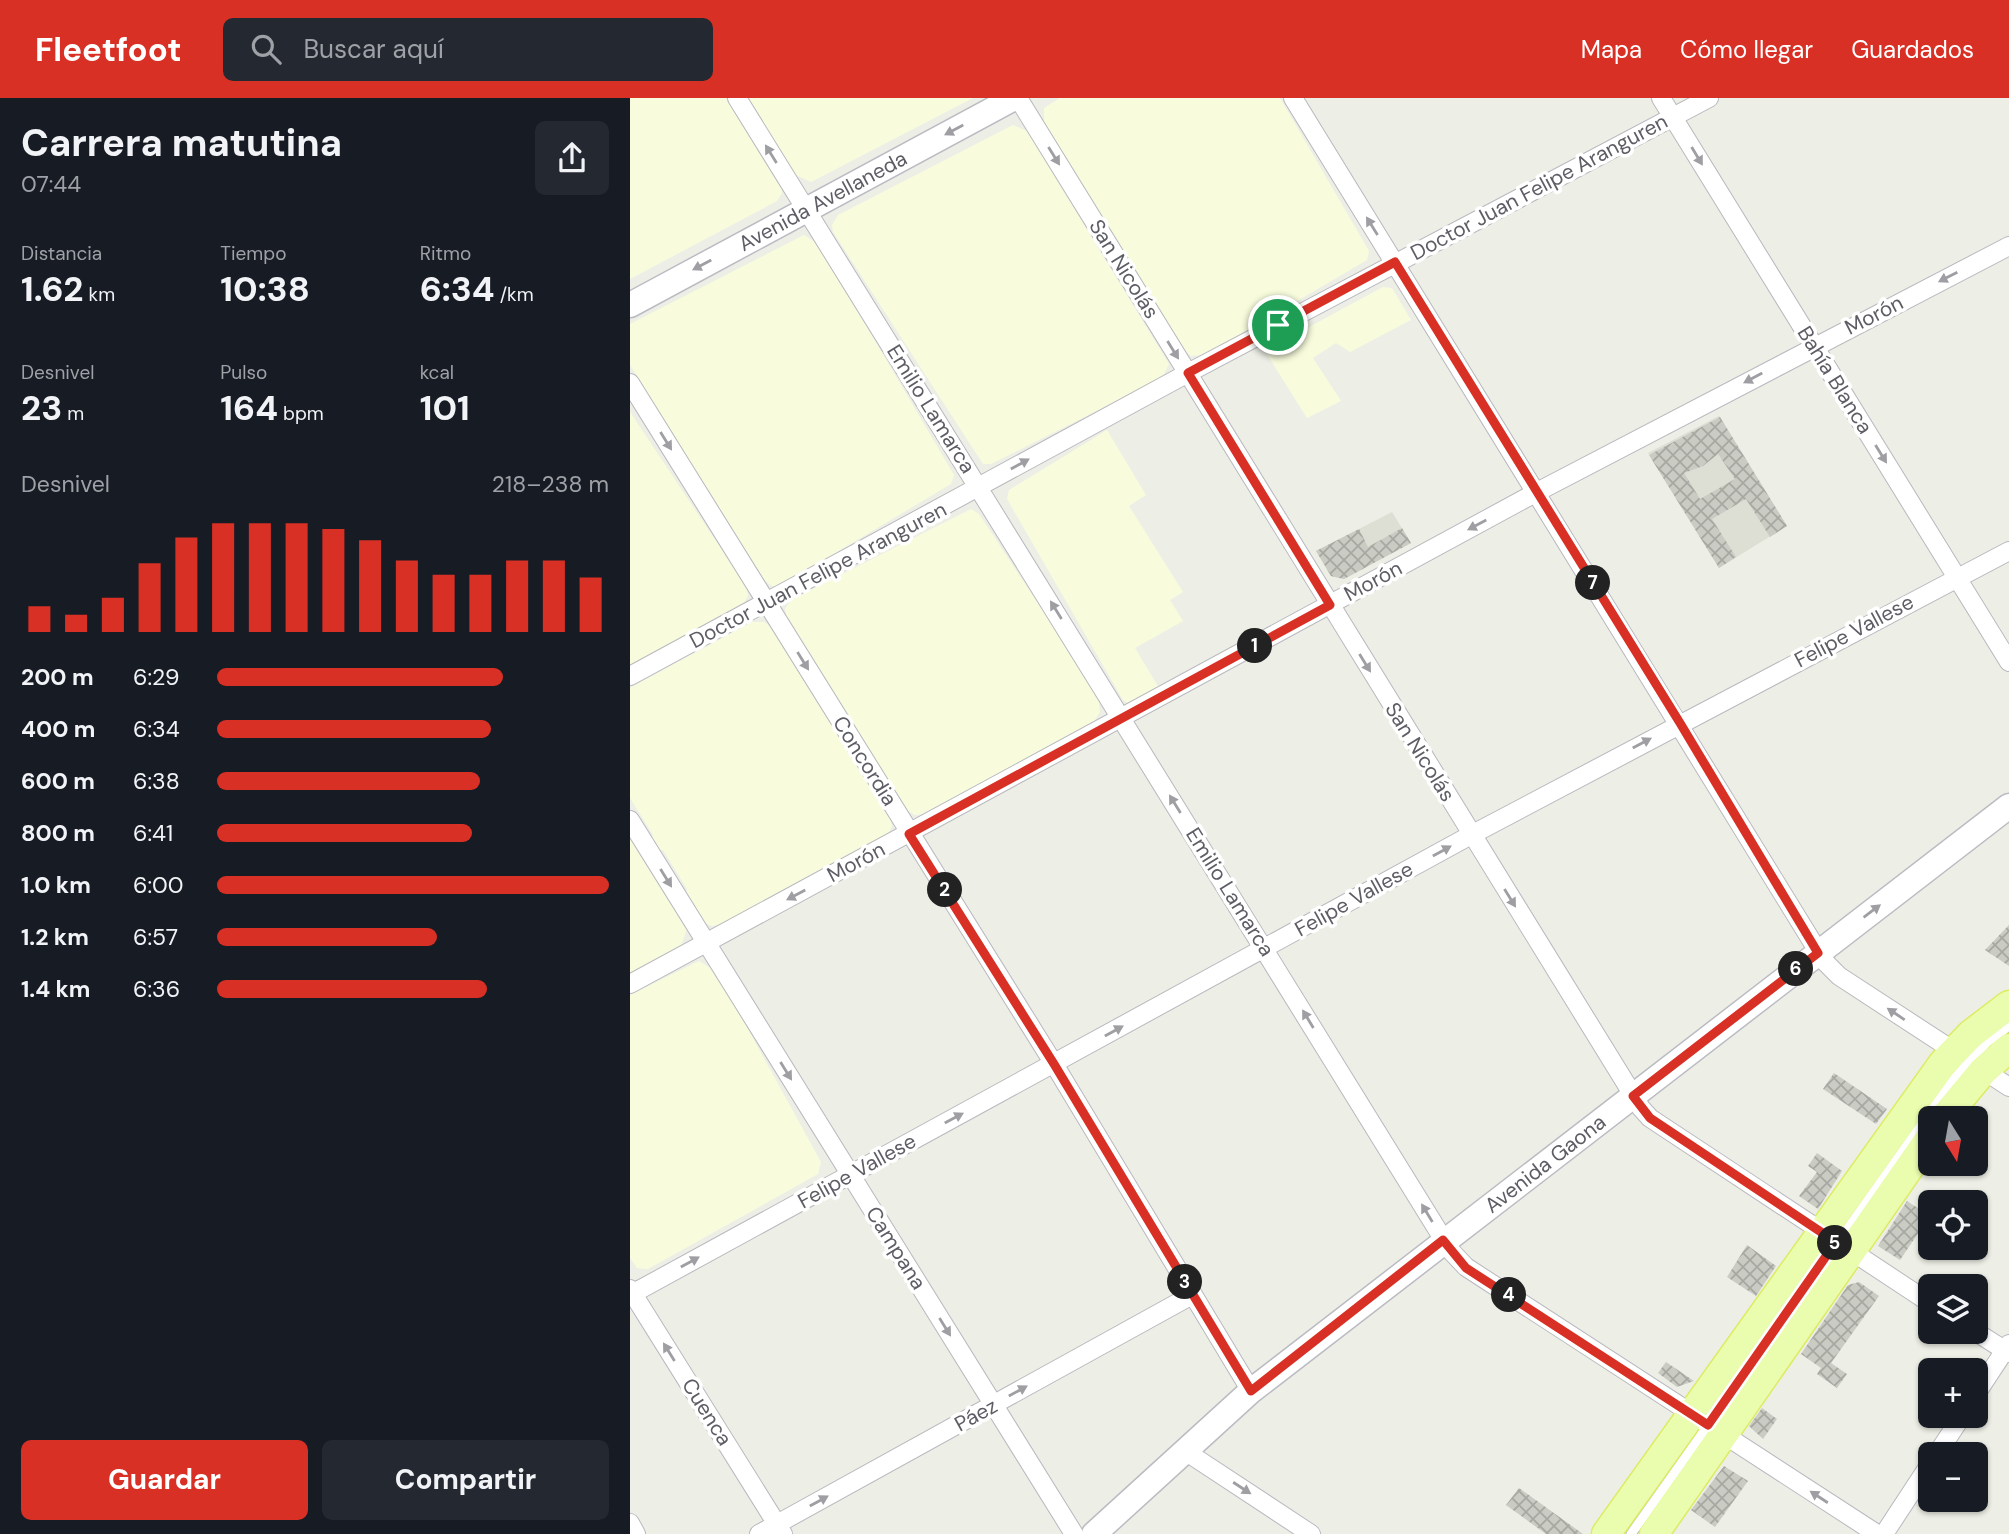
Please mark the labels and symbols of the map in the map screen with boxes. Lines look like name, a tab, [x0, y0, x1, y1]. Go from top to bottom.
street label: Doctor Juan Felipe Aranguren	[1406, 107, 1672, 267]
one-way arrow	[944, 124, 964, 136]
street label: Avenida Avellaneda	[734, 144, 912, 258]
one-way arrow	[765, 144, 778, 163]
one-way arrow	[1047, 146, 1060, 166]
one-way arrow	[1691, 147, 1704, 166]
street label: San Nicolás	[1082, 214, 1166, 324]
one-way arrow	[1366, 216, 1379, 235]
one-way arrow	[693, 259, 712, 271]
one-way arrow	[1938, 272, 1958, 283]
street label: Morón	[1840, 288, 1908, 342]
pin	[1248, 295, 1308, 355]
street label: Bahía Blanca	[1791, 321, 1879, 439]
street label: Emilio Lamarca	[880, 339, 982, 479]
one-way arrow	[1167, 340, 1180, 359]
one-way arrow	[1743, 372, 1763, 384]
one-way arrow	[660, 431, 673, 450]
one-way arrow	[1874, 445, 1887, 464]
one-way arrow	[1011, 459, 1031, 471]
street label: Doctor Juan Felipe Aranguren	[685, 495, 951, 655]
one-way arrow	[1468, 519, 1487, 531]
street label: Morón	[1339, 554, 1407, 608]
pin: 7	[1576, 566, 1611, 601]
street label: Felipe Vallese	[1790, 588, 1919, 674]
one-way arrow	[1049, 601, 1062, 620]
pin: 1	[1238, 628, 1272, 664]
one-way arrow	[796, 651, 809, 670]
one-way arrow	[1359, 653, 1372, 673]
street label: San Nicolás	[1378, 697, 1462, 807]
street label: Concordia	[826, 711, 904, 811]
one-way arrow	[1633, 737, 1652, 749]
one-way arrow	[1169, 794, 1182, 814]
street label: Emilio Lamarca	[1179, 822, 1281, 962]
street label: Morón	[822, 835, 890, 889]
one-way arrow	[1432, 845, 1452, 857]
street label: Felipe Vallese	[1290, 855, 1418, 943]
one-way arrow	[660, 868, 673, 887]
pin: 2	[928, 872, 962, 908]
one-way arrow	[786, 889, 806, 900]
one-way arrow	[1504, 889, 1517, 908]
one-way arrow	[1863, 904, 1881, 918]
pin: 6	[1778, 952, 1814, 986]
one-way arrow	[1887, 1007, 1905, 1021]
one-way arrow	[1301, 1009, 1314, 1028]
one-way arrow	[1104, 1025, 1124, 1037]
one-way arrow	[780, 1061, 793, 1080]
north arrow	[1918, 1106, 1988, 1176]
street label: Avenida Gaona	[1479, 1108, 1612, 1220]
one-way arrow	[944, 1112, 964, 1123]
street label: Felipe Vallese	[793, 1127, 921, 1215]
street label: Campana	[859, 1201, 933, 1295]
one-way arrow	[1420, 1203, 1433, 1222]
pin: 5	[1818, 1226, 1852, 1260]
one-way arrow	[680, 1256, 699, 1268]
pin: 3	[1168, 1264, 1202, 1300]
pin: 4	[1492, 1278, 1526, 1312]
one-way arrow	[938, 1317, 951, 1336]
one-way arrow	[663, 1342, 676, 1361]
street label: Cuenca	[675, 1373, 739, 1451]
one-way arrow	[1008, 1385, 1028, 1397]
street label: Páez	[950, 1392, 1002, 1438]
one-way arrow	[1232, 1481, 1251, 1494]
one-way arrow	[1810, 1491, 1829, 1504]
one-way arrow	[809, 1495, 829, 1507]

